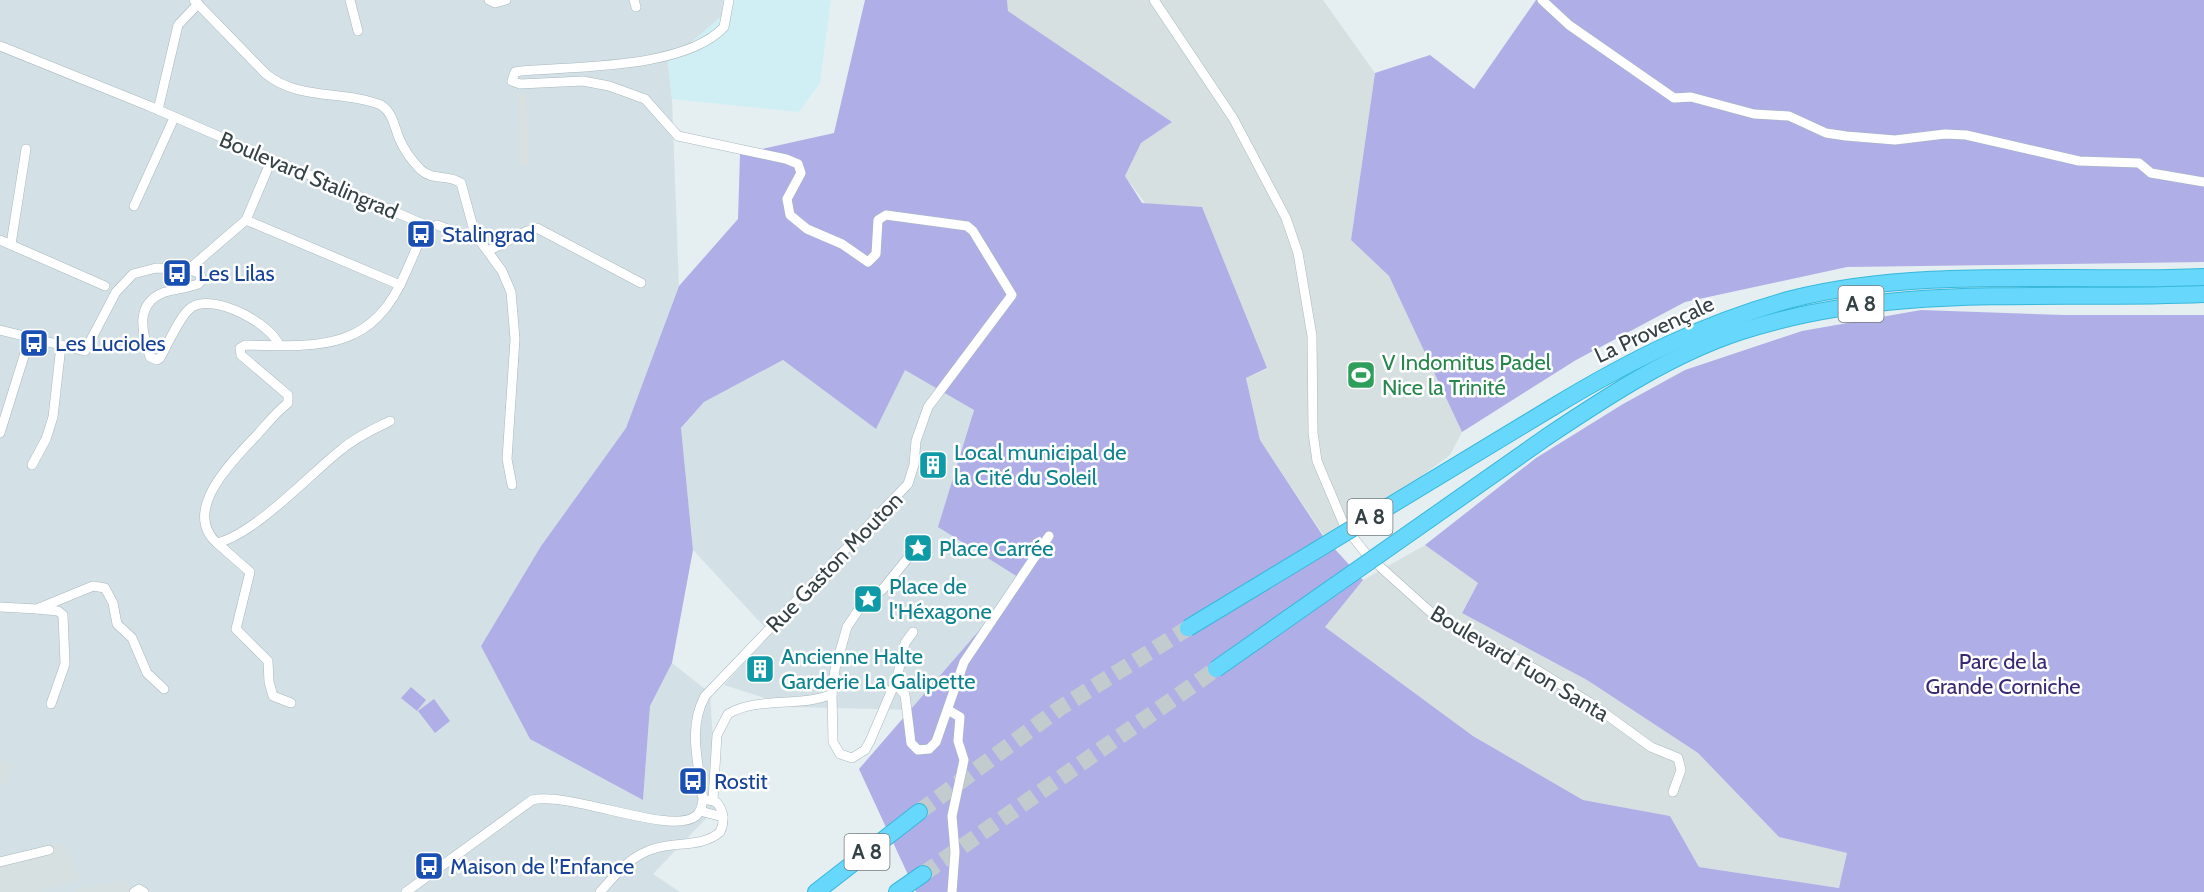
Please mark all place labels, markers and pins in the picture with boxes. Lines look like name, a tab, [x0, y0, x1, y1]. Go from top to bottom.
bus stop icon: Stalingrad	[405, 218, 437, 250]
place label: Stalingrad	[442, 221, 535, 248]
bus stop icon: Les Lilas	[161, 257, 193, 289]
place label: Les Lilas	[198, 260, 275, 287]
bus stop icon: Les Lucioles	[18, 327, 50, 359]
place label: Les Lucioles	[55, 330, 166, 357]
place label: V Indomitus Padel Nice la Trinité	[1382, 349, 1552, 401]
sports icon: V Indomitus Padel Nice la Trinité	[1345, 359, 1377, 391]
place label: Local municipal de la Cité du Soleil	[954, 439, 1126, 491]
building icon: Local municipal de la Cité du Soleil	[917, 449, 949, 481]
place icon: Place Carrée	[902, 532, 934, 564]
place label: Place Carrée	[939, 535, 1054, 562]
place label: Place de l'Héxagone	[889, 573, 992, 625]
place icon: Place de l'Héxagone	[852, 583, 884, 615]
place label: Ancienne Halte Garderie La Galipette	[781, 643, 976, 695]
building icon: Ancienne Halte Garderie La Galipette	[744, 653, 776, 685]
bus stop icon: Rostit	[677, 765, 709, 797]
place label: Rostit	[714, 768, 768, 795]
bus stop icon: Maison de l’Enfance	[413, 850, 445, 882]
place label: Maison de l’Enfance	[450, 853, 634, 880]

